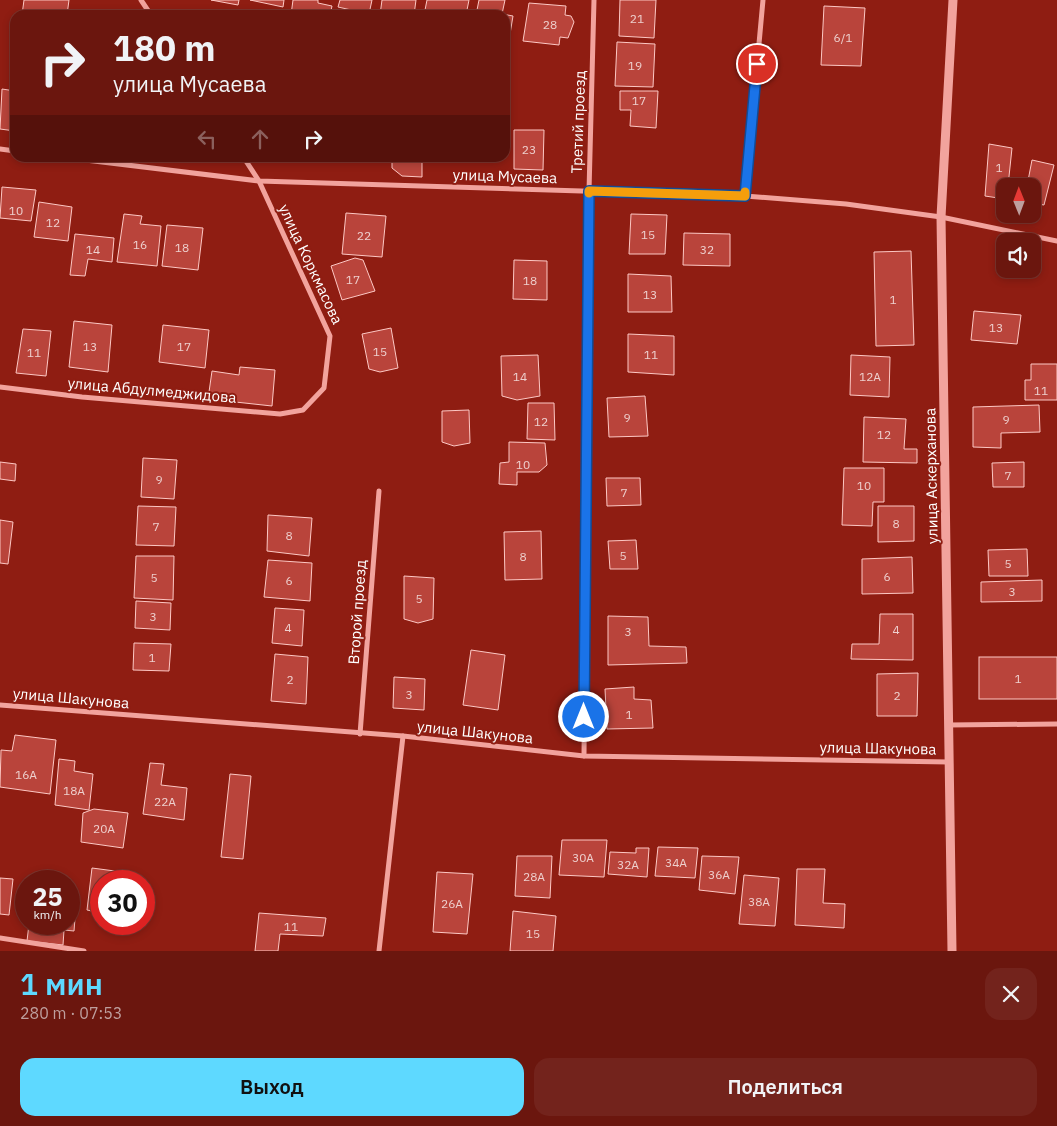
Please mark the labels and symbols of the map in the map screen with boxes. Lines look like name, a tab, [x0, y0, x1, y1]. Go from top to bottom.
house number: 21	[630, 11, 644, 26]
house number: 28	[543, 17, 557, 32]
house number: 6/1	[834, 30, 853, 45]
pin	[736, 43, 778, 85]
house number: 19	[628, 58, 642, 73]
street label: Третий проезд	[567, 70, 589, 174]
house number: 17	[632, 93, 646, 108]
house number: 23	[522, 142, 536, 157]
house number: 1	[995, 160, 1003, 175]
street label: улица Мусаева	[452, 165, 558, 187]
north arrow	[996, 178, 1041, 222]
street label: улица Коркмасова	[275, 201, 347, 327]
house number: 10	[9, 203, 23, 218]
house number: 12	[46, 215, 60, 230]
house number: 15	[641, 227, 655, 242]
house number: 22	[357, 228, 371, 243]
house number: 16	[133, 237, 147, 252]
house number: 18	[175, 240, 189, 255]
house number: 14	[86, 242, 100, 257]
house number: 32	[700, 242, 714, 257]
house number: 17	[346, 272, 360, 287]
house number: 18	[523, 273, 537, 288]
house number: 13	[643, 287, 657, 302]
house number: 1	[889, 292, 897, 307]
house number: 13	[989, 320, 1003, 335]
house number: 13	[83, 339, 97, 354]
house number: 17	[177, 339, 191, 354]
house number: 15	[373, 344, 387, 359]
house number: 11	[27, 345, 41, 360]
house number: 11	[644, 347, 658, 362]
house number: 14	[513, 369, 527, 384]
house number: 12А	[859, 369, 881, 384]
street label: улица Абдулмеджидова	[67, 373, 237, 407]
house number: 11	[1034, 383, 1048, 398]
street label: улица Аскерханова	[920, 408, 942, 544]
house number: 9	[623, 410, 631, 425]
house number: 9	[1002, 412, 1010, 427]
house number: 12	[534, 414, 548, 429]
house number: 12	[877, 427, 891, 442]
house number: 10	[516, 457, 530, 472]
house number: 7	[1004, 468, 1012, 483]
house number: 9	[155, 472, 163, 487]
house number: 10	[857, 478, 871, 493]
house number: 7	[620, 485, 628, 500]
house number: 8	[892, 516, 900, 531]
house number: 7	[152, 519, 160, 534]
house number: 8	[285, 528, 293, 543]
house number: 5	[619, 548, 627, 563]
house number: 8	[519, 549, 527, 564]
house number: 5	[1004, 556, 1012, 571]
street label: Второй проезд	[344, 559, 370, 665]
house number: 6	[883, 569, 891, 584]
house number: 5	[150, 570, 158, 585]
house number: 6	[285, 573, 293, 588]
house number: 3	[1008, 584, 1016, 599]
house number: 5	[415, 591, 423, 606]
house number: 3	[149, 609, 157, 624]
house number: 4	[284, 620, 292, 635]
house number: 4	[892, 622, 900, 637]
house number: 3	[624, 624, 632, 639]
house number: 1	[148, 650, 156, 665]
house number: 1	[1014, 671, 1022, 686]
house number: 2	[286, 672, 294, 687]
street label: улица Шакунова	[12, 683, 130, 713]
house number: 3	[405, 687, 413, 702]
house number: 2	[893, 688, 901, 703]
position arrow	[557, 690, 609, 742]
house number: 1	[625, 707, 633, 722]
street label: улица Шакунова	[416, 716, 534, 748]
street label: улица Шакунова	[819, 737, 937, 759]
house number: 16А	[15, 767, 37, 782]
house number: 18А	[63, 783, 85, 798]
house number: 22А	[154, 794, 176, 809]
house number: 20А	[93, 821, 115, 836]
house number: 30А	[572, 850, 594, 865]
house number: 34А	[665, 855, 687, 870]
house number: 32А	[617, 857, 639, 872]
house number: 36А	[708, 867, 730, 882]
house number: 28А	[523, 869, 545, 884]
speed limit sign: 30	[90, 870, 155, 935]
house number: 38А	[748, 894, 770, 909]
house number: 26А	[441, 896, 463, 911]
house number: 11	[284, 919, 298, 934]
house number: 15	[526, 926, 540, 941]

